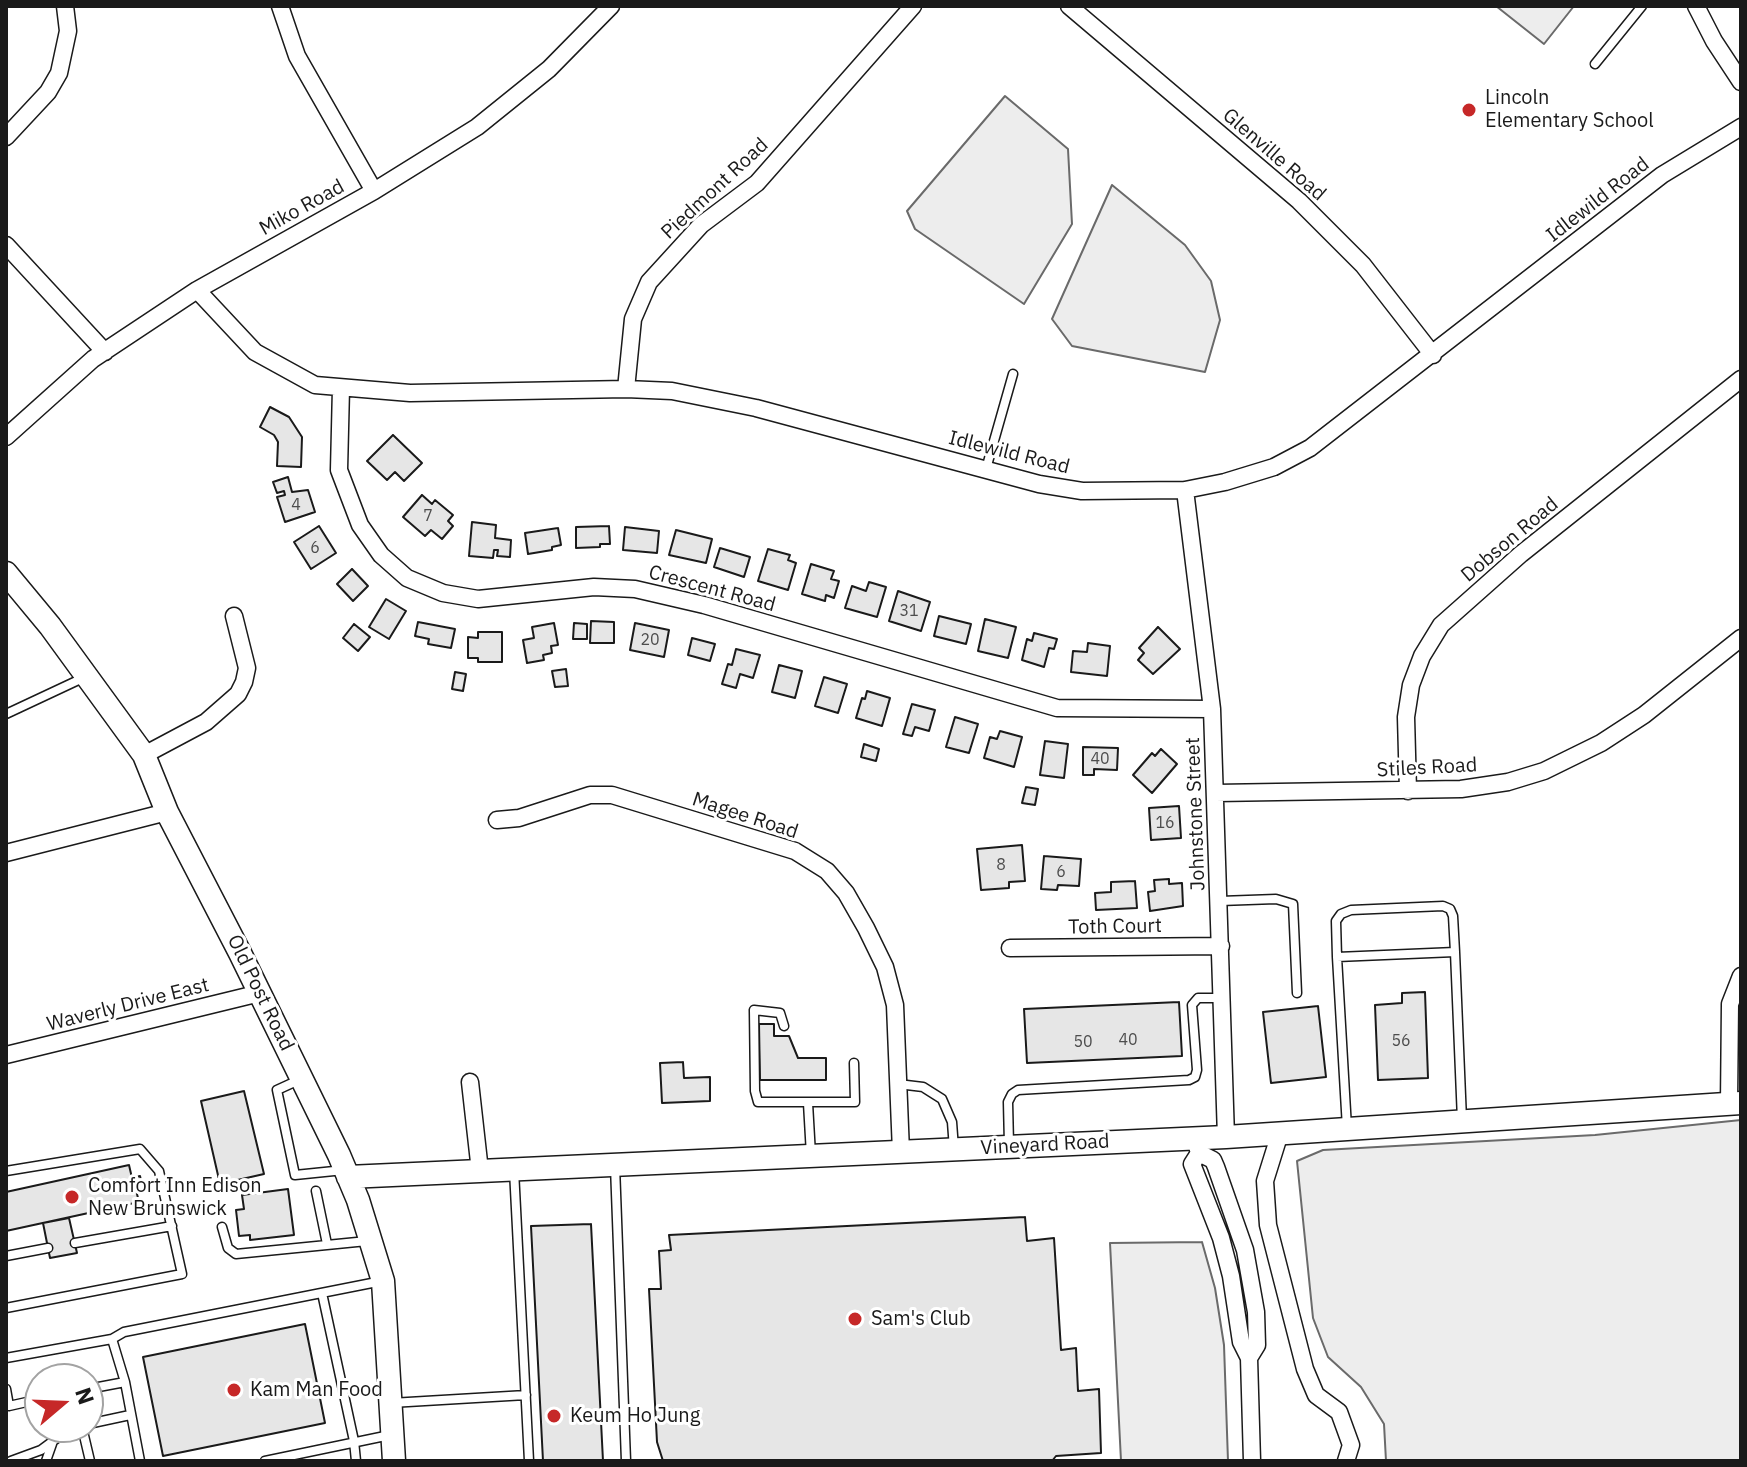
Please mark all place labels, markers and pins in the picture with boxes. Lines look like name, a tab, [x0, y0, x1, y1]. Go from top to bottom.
place label: Lincoln Elementary School	[1485, 86, 1654, 133]
marker: Lincoln Elementary School	[1460, 101, 1478, 119]
place label: Comfort Inn Edison New Brunswick	[88, 1174, 262, 1221]
marker: Comfort Inn Edison New Brunswick	[63, 1188, 81, 1206]
place label: Sam's Club	[871, 1307, 971, 1331]
marker: Sam's Club	[846, 1310, 864, 1328]
place label: Kam Man Food	[250, 1378, 383, 1402]
marker: Kam Man Food	[225, 1381, 243, 1399]
place label: Keum Ho Jung	[570, 1404, 700, 1428]
marker: Keum Ho Jung	[545, 1407, 563, 1425]

